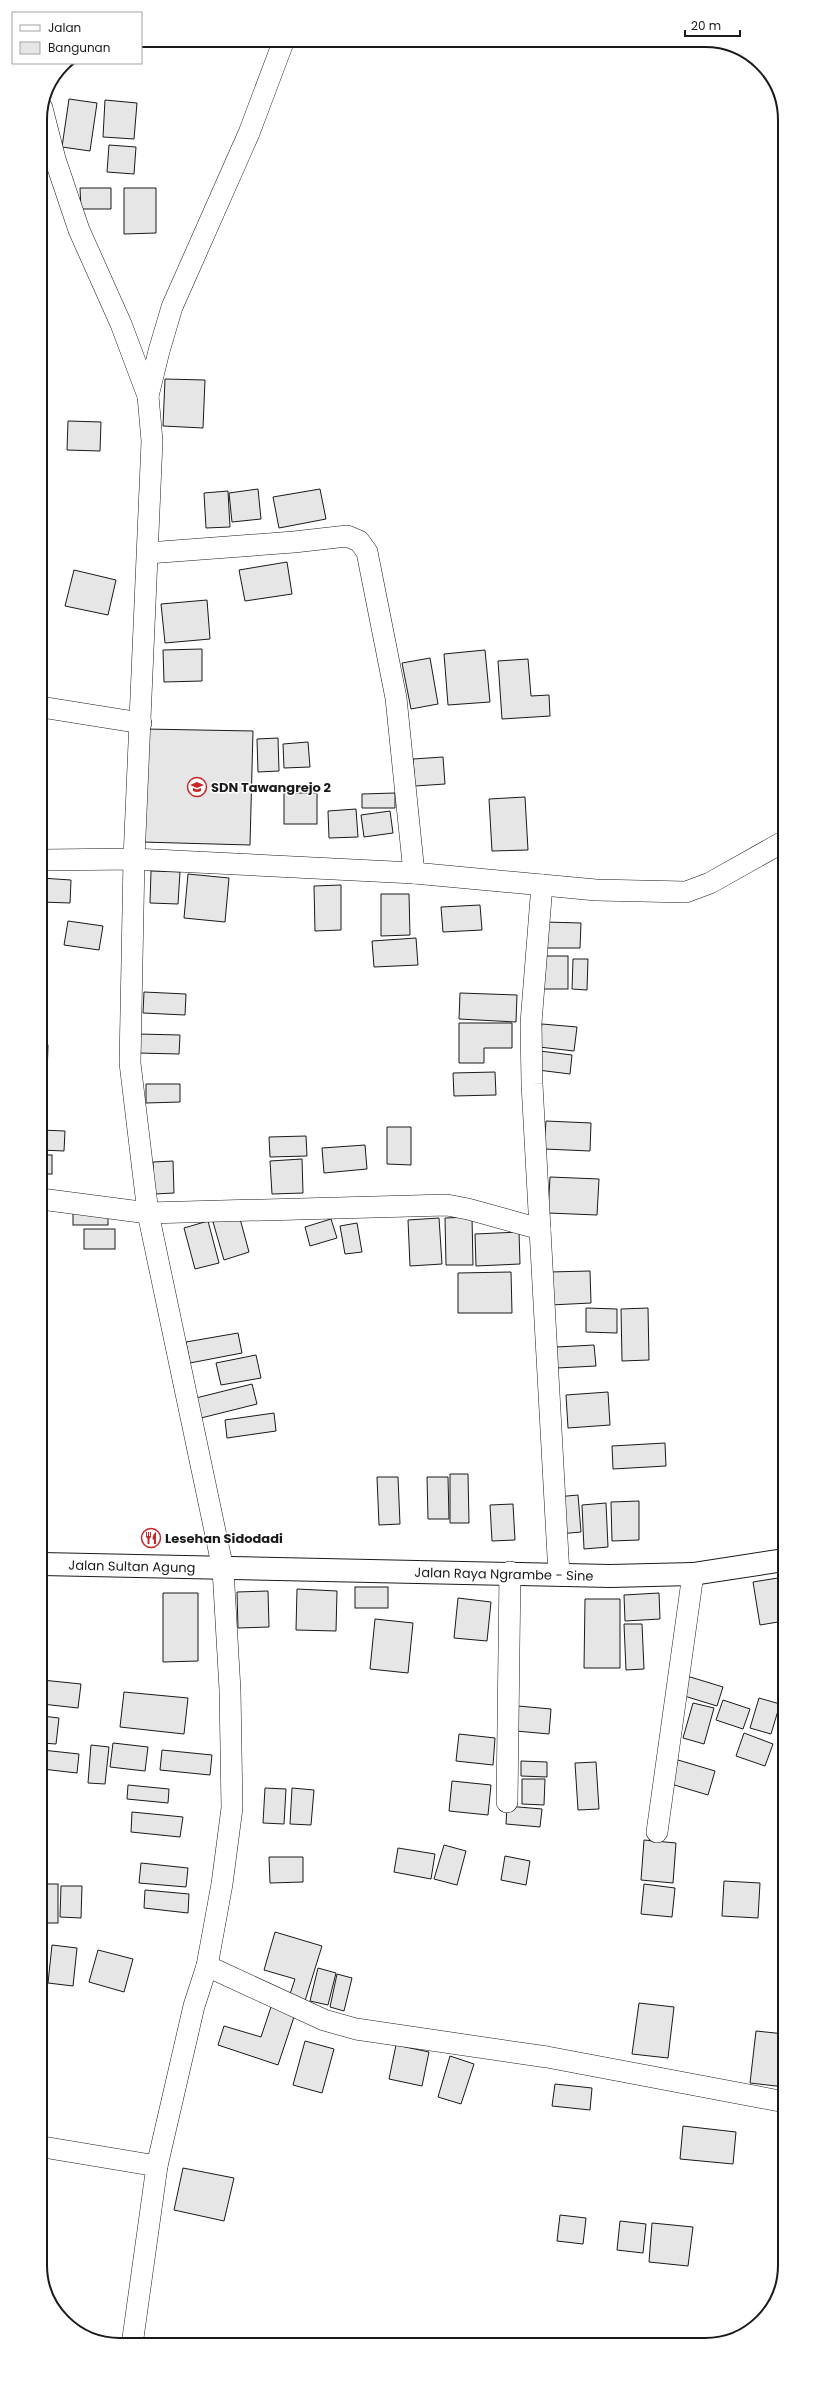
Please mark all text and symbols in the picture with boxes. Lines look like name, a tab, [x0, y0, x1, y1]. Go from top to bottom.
legend	[12, 12, 142, 64]
scale bar	[685, 12, 740, 38]
text: 20 m	[691, 17, 721, 34]
text: Jalan	[48, 19, 81, 36]
text: Bangunan	[48, 39, 110, 56]
school or university icon: SDN Tawangrejo 2	[186, 776, 208, 798]
place label: SDN Tawangrejo 2	[211, 778, 332, 797]
restaurant icon: Lesehan Sidodadi	[140, 1527, 162, 1549]
place label: Lesehan Sidodadi	[165, 1529, 283, 1548]
street label: Jalan Sultan Agung	[68, 1556, 196, 1577]
street label: Jalan Raya Ngrambe - Sine	[414, 1563, 594, 1586]

